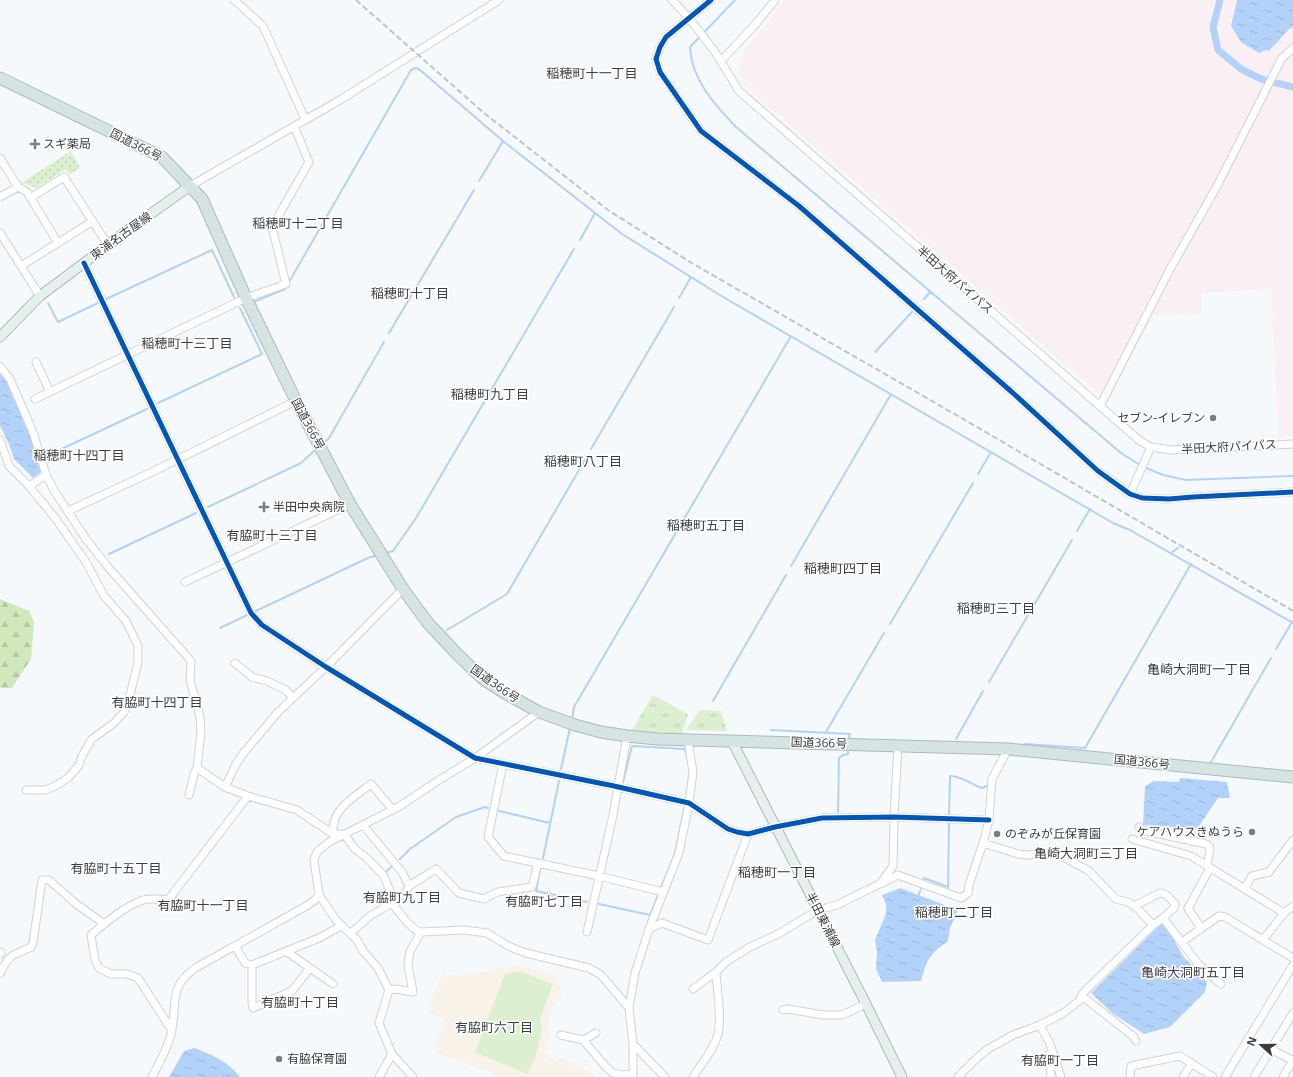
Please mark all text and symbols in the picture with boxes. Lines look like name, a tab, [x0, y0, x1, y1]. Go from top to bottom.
district label: 稲穂町十一丁目	[546, 64, 638, 82]
street label: 国道366号	[107, 124, 165, 165]
place label: スギ薬局	[43, 135, 91, 152]
marker: スギ薬局	[30, 139, 40, 149]
street label: 東浦名古屋線	[87, 208, 155, 264]
district label: 稲穂町十二丁目	[252, 214, 344, 232]
street label: 半田大府パイパス	[914, 242, 997, 317]
district label: 稲穂町十丁目	[371, 284, 449, 302]
district label: 稲穂町十三丁目	[141, 334, 233, 352]
district label: 稲穂町九丁目	[451, 385, 529, 403]
street label: 国道366号	[288, 395, 329, 453]
place label: セブン-イレブン	[1117, 409, 1205, 426]
marker: セブン-イレブン	[1208, 413, 1218, 423]
street label: 半田大府パイパス	[1181, 436, 1277, 457]
district label: 稲穂町十四丁目	[33, 446, 125, 464]
district label: 稲穂町八丁目	[544, 452, 622, 470]
place label: 半田中央病院	[273, 498, 345, 515]
marker: 半田中央病院	[258, 501, 270, 513]
district label: 稲穂町五丁目	[667, 516, 745, 534]
district label: 有脇町十三丁目	[226, 526, 318, 544]
district label: 稲穂町四丁目	[804, 559, 882, 577]
district label: 稲穂町三丁目	[957, 599, 1035, 617]
street label: 国道366号	[467, 660, 523, 707]
district label: 亀崎大洞町一丁目	[1147, 660, 1251, 678]
district label: 有脇町十四丁目	[111, 693, 203, 711]
street label: 国道366号	[790, 733, 848, 752]
street label: 国道366号	[1113, 750, 1171, 773]
place label: ケアハウスきぬうら	[1136, 823, 1244, 840]
place label: のぞみが丘保育園	[1005, 825, 1101, 842]
marker: ケアハウスきぬうら	[1247, 827, 1257, 837]
marker: のぞみが丘保育園	[992, 829, 1002, 839]
district label: 亀崎大洞町三丁目	[1034, 844, 1138, 862]
district label: 有脇町十五丁目	[70, 859, 162, 877]
district label: 稲穂町一丁目	[738, 863, 816, 881]
district label: 有脇町九丁目	[363, 888, 441, 906]
street label: 半田東浦線	[802, 889, 845, 950]
district label: 有脇町七丁目	[505, 892, 583, 910]
district label: 有脇町十一丁目	[157, 896, 249, 914]
district label: 稲穂町二丁目	[915, 903, 993, 921]
district label: 亀崎大洞町五丁目	[1141, 963, 1245, 981]
district label: 有脇町十丁目	[261, 993, 339, 1011]
district label: 有脇町六丁目	[455, 1018, 533, 1036]
north arrow	[1241, 1025, 1281, 1065]
text: N	[1243, 1034, 1260, 1048]
place label: 有脇保育園	[287, 1050, 347, 1067]
district label: 有脇町一丁目	[1021, 1051, 1099, 1069]
marker: 有脇保育園	[274, 1054, 284, 1064]

